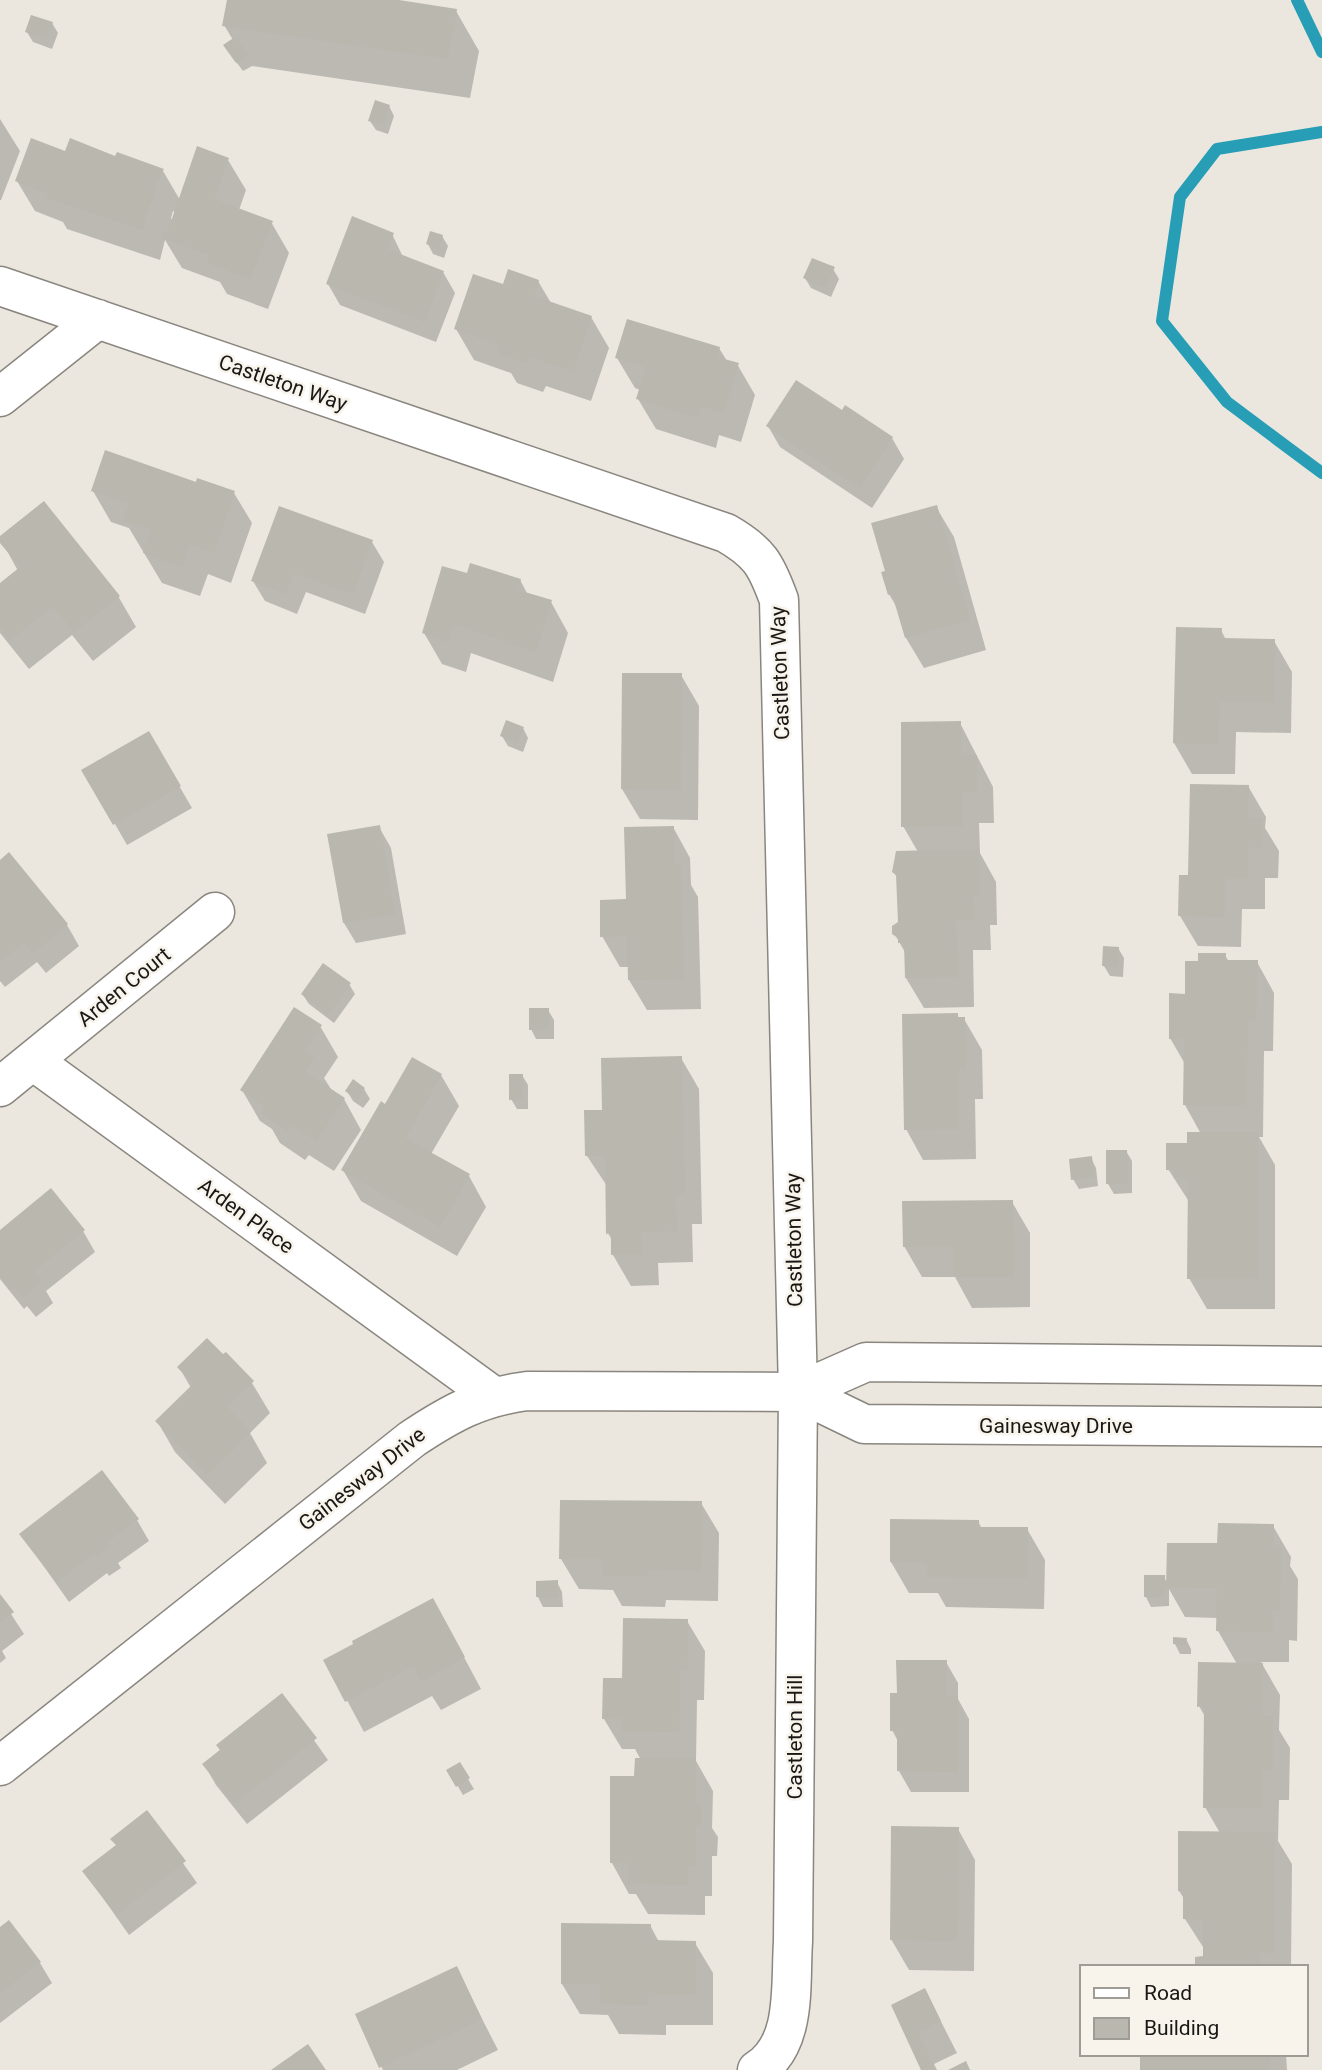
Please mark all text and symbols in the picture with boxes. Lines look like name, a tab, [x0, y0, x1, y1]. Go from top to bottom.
street label: Castleton Way	[216, 350, 350, 416]
street label: Castleton Way	[766, 606, 794, 740]
street label: Arden Court	[73, 942, 175, 1032]
street label: Arden Place	[194, 1173, 298, 1259]
street label: Castleton Way	[781, 1173, 807, 1307]
street label: Gainesway Drive	[979, 1414, 1133, 1438]
street label: Gainesway Drive	[294, 1422, 430, 1536]
street label: Castleton Hill	[783, 1675, 807, 1799]
legend	[1080, 1965, 1308, 2056]
text: Road	[1144, 1981, 1192, 2005]
text: Building	[1144, 2016, 1219, 2040]

